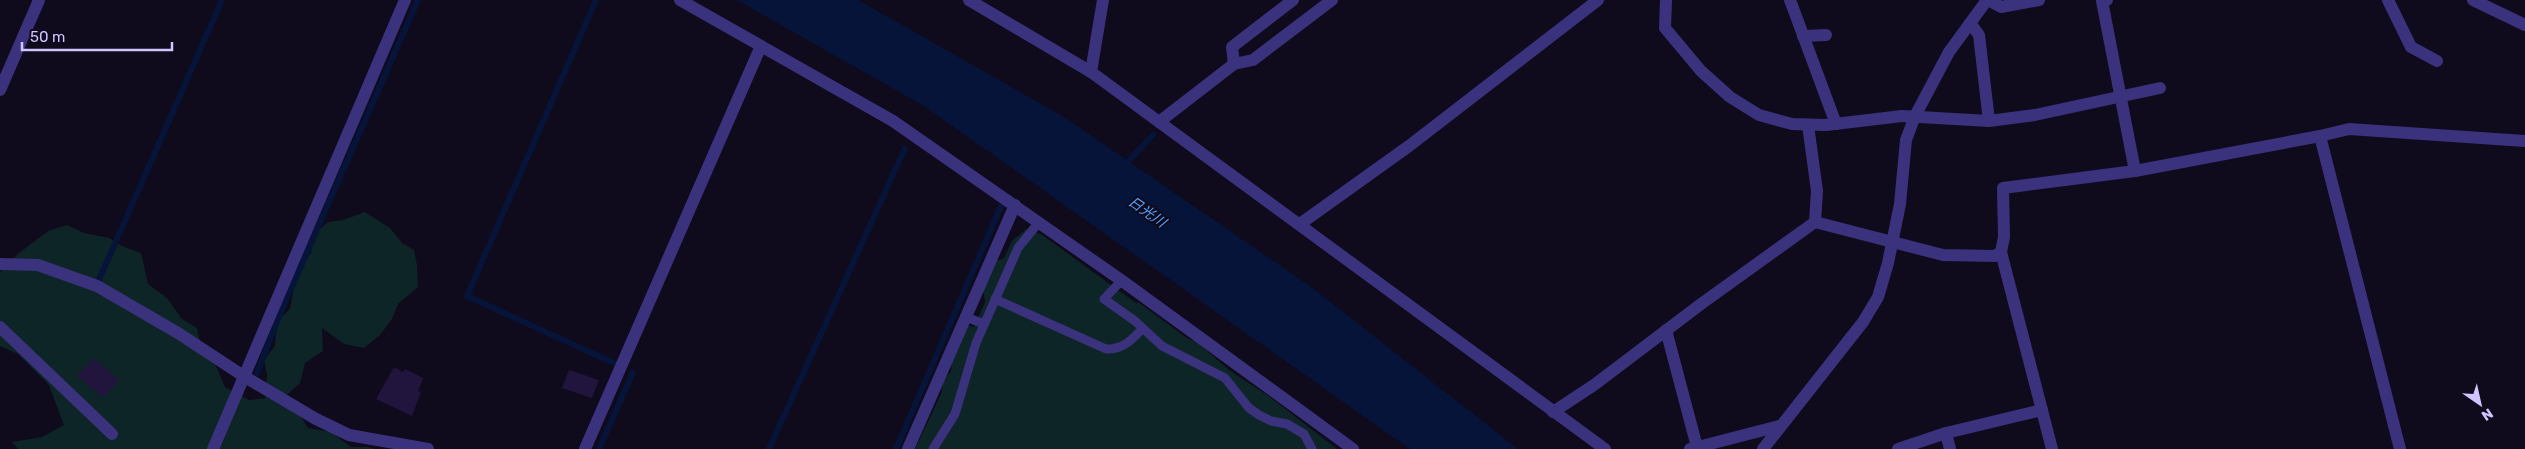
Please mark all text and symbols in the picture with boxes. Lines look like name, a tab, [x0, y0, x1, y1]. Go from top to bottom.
scale bar	[22, 20, 172, 52]
text: 50 m	[30, 28, 65, 46]
water label: 日光川	[1125, 193, 1171, 232]
north arrow	[2455, 379, 2505, 429]
text: N	[2478, 404, 2496, 424]

